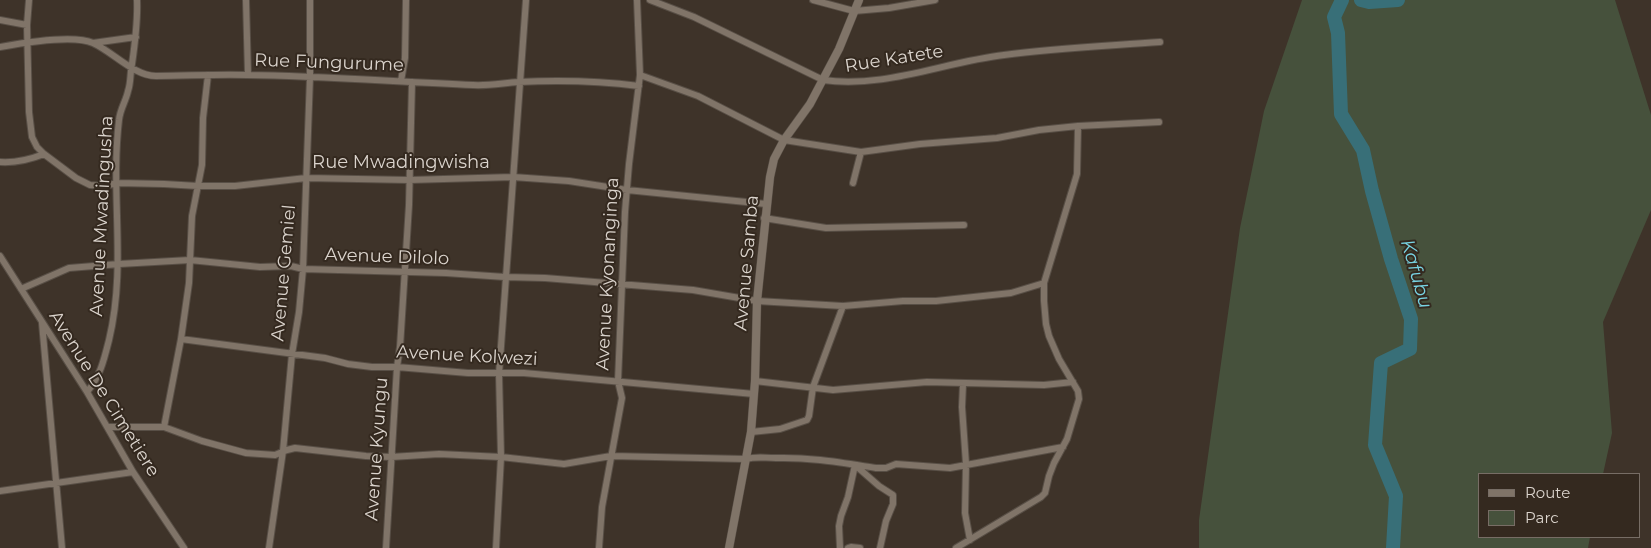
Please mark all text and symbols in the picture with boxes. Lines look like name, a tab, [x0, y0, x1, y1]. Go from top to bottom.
street label: Rue Katete	[843, 41, 945, 77]
street label: Rue Fungurume	[254, 50, 404, 76]
street label: Avenue Mwadingusha	[86, 115, 118, 317]
street label: Rue Mwadingwisha	[312, 152, 490, 174]
street label: Avenue Kyonanginga	[592, 177, 624, 371]
street label: Avenue Samba	[730, 194, 764, 332]
street label: Avenue Gemiel	[267, 204, 301, 342]
water label: Kafubu	[1395, 237, 1437, 311]
street label: Avenue Dilolo	[324, 244, 450, 270]
street label: Avenue De Cimetiere	[44, 307, 164, 481]
street label: Avenue Kolwezi	[396, 342, 538, 370]
street label: Avenue Kyungu	[361, 376, 393, 522]
legend	[1478, 473, 1641, 538]
text: Route	[1525, 483, 1570, 502]
text: Parc	[1525, 508, 1559, 527]

